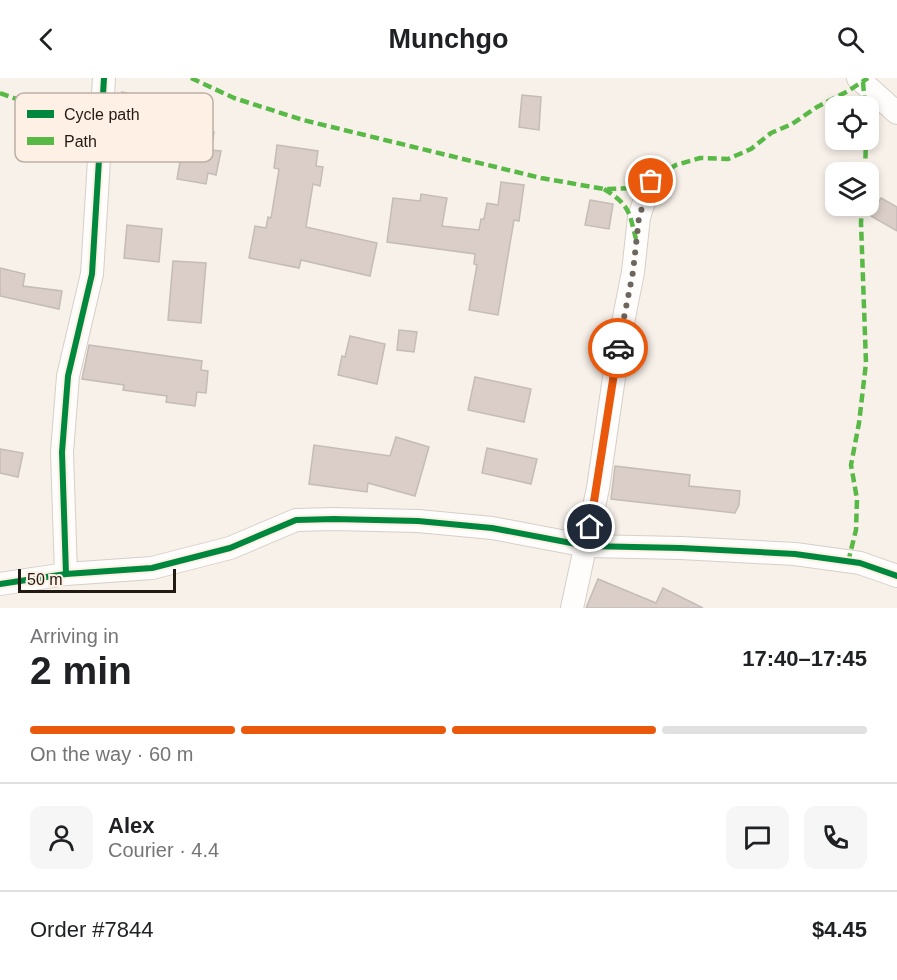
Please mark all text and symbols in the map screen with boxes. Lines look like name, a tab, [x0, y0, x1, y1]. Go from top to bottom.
icon: back	[30, 23, 63, 56]
icon: search	[834, 23, 867, 56]
text: Munchgo	[389, 24, 508, 54]
legend	[15, 93, 213, 162]
map controls	[825, 96, 879, 216]
button: locate	[825, 96, 879, 150]
text: Cycle path	[64, 106, 140, 123]
text: Path	[64, 133, 97, 150]
pin	[625, 155, 676, 206]
button: layers	[825, 162, 879, 216]
icon: bag	[634, 164, 667, 197]
courier	[588, 318, 648, 378]
icon: car	[602, 332, 635, 365]
pin	[564, 501, 615, 552]
icon: home	[573, 510, 606, 543]
scale bar	[18, 566, 176, 594]
text: 50 m	[27, 571, 63, 588]
text: Arriving in	[30, 625, 119, 647]
text: 17:40–17:45	[742, 646, 867, 671]
text: 2 min	[30, 649, 132, 692]
text: On the way · 60 m	[30, 743, 193, 765]
button: person	[30, 806, 93, 869]
button: chat	[726, 806, 789, 869]
button: phone	[804, 806, 867, 869]
text: Alex	[108, 813, 154, 838]
text: Courier · 4.4	[108, 839, 219, 861]
text: Order #7844	[30, 917, 154, 942]
text: $4.45	[812, 917, 867, 942]

